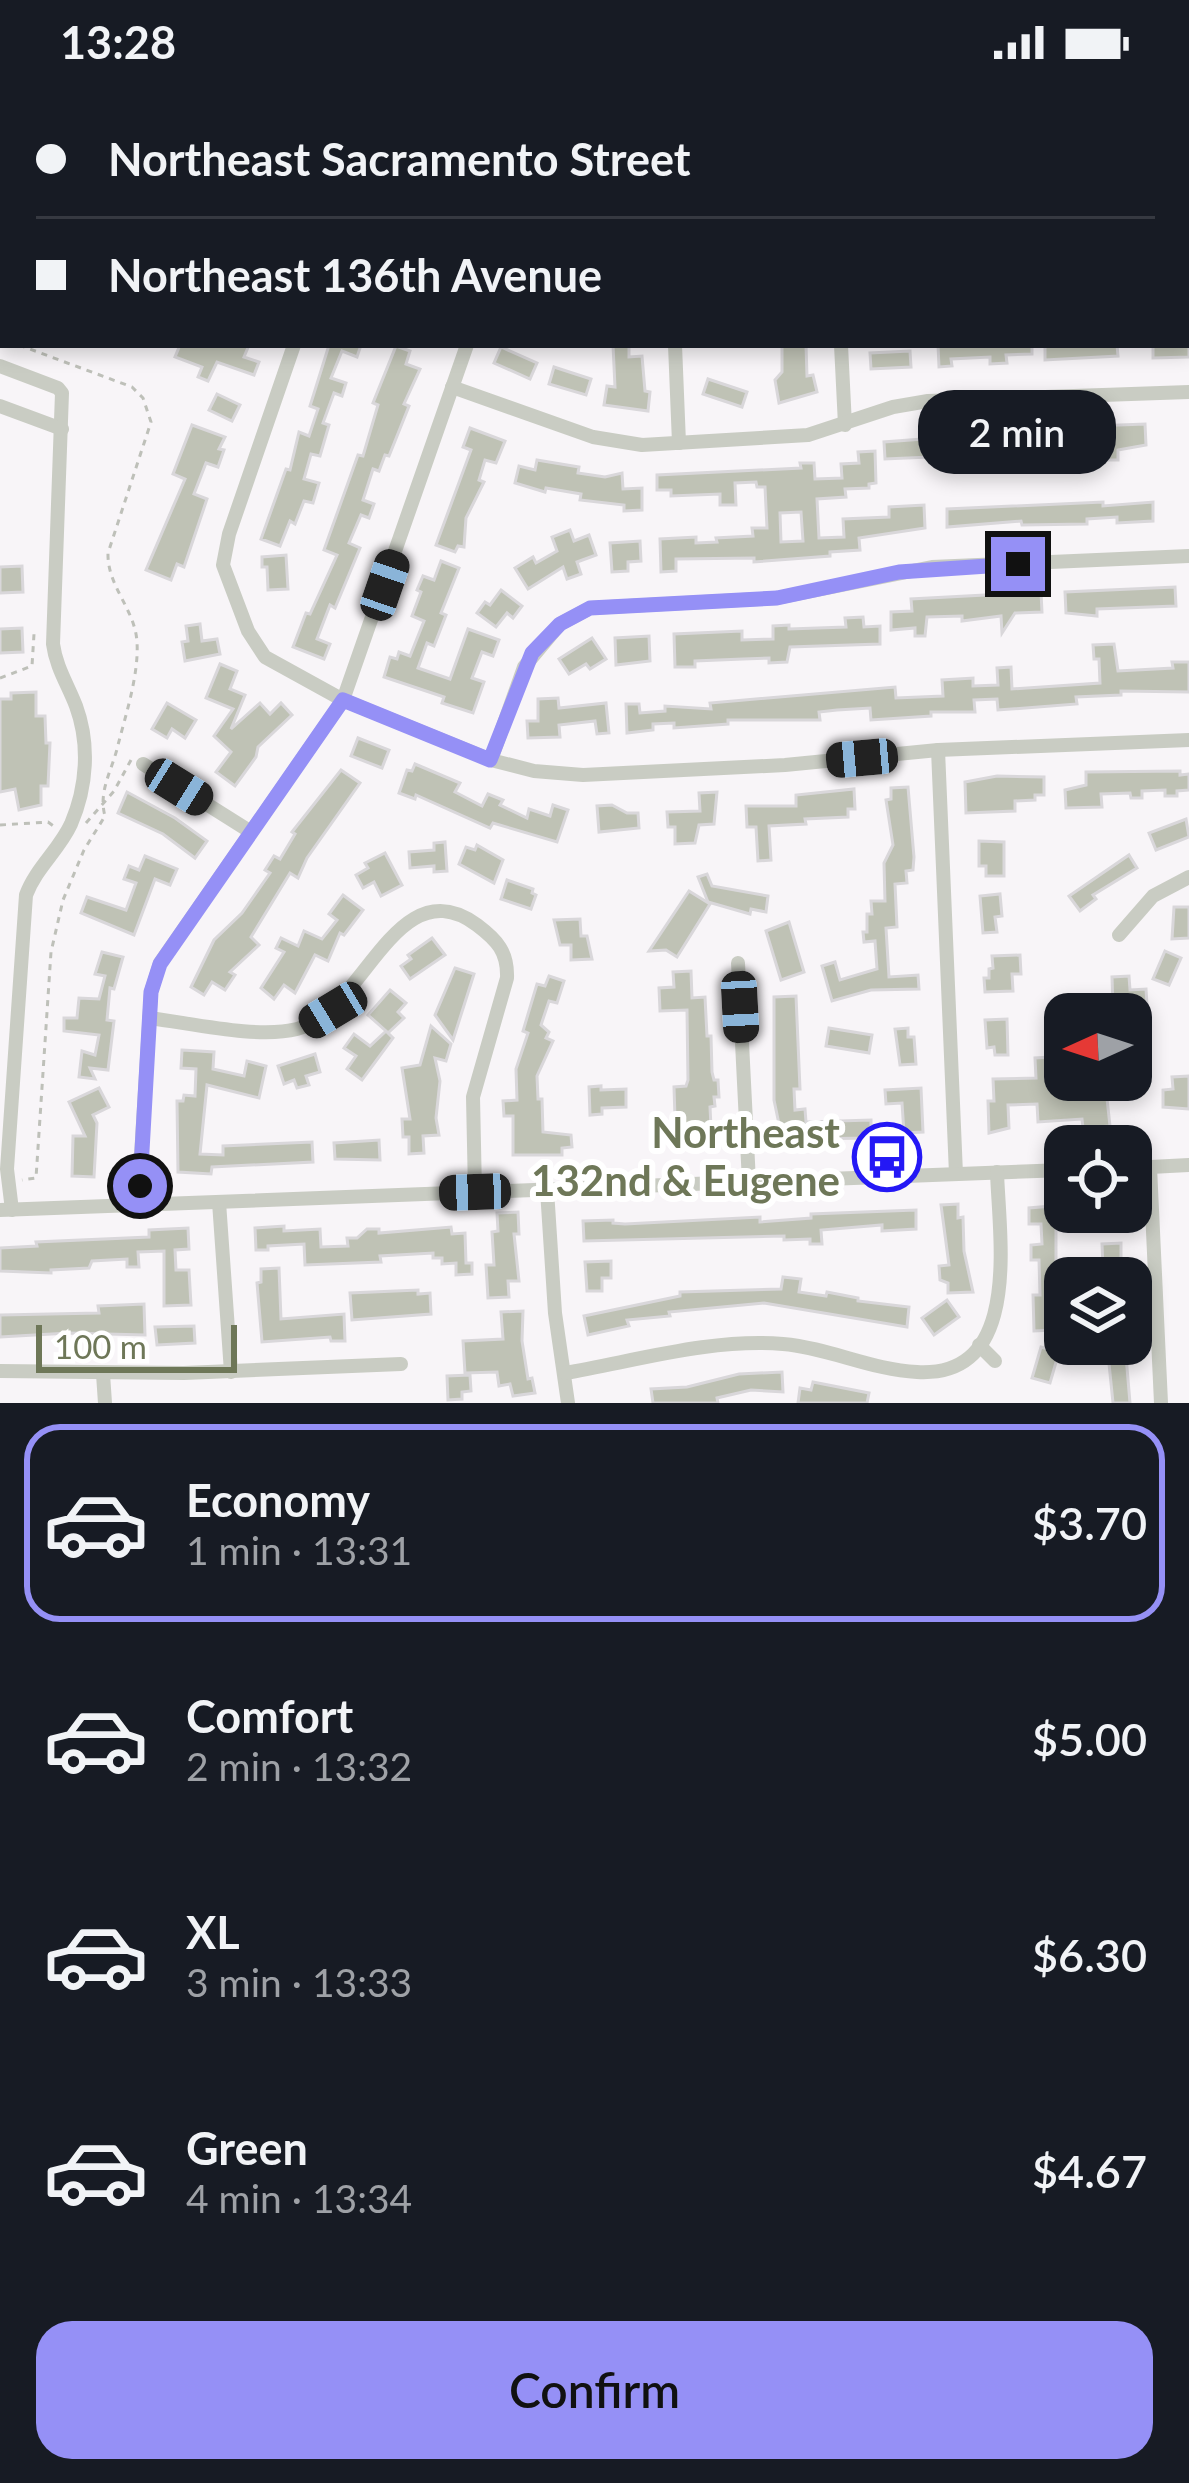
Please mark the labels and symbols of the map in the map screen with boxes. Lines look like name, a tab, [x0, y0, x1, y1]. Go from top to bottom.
callout: 2 min	[919, 390, 1117, 474]
route end	[991, 537, 1045, 591]
car	[356, 545, 414, 625]
car	[825, 737, 899, 779]
car	[139, 753, 219, 821]
car	[720, 970, 760, 1044]
car	[293, 976, 373, 1044]
north arrow	[1044, 993, 1152, 1101]
place label: Northeast 132nd & Eugene	[531, 1107, 840, 1205]
bus stop icon: Northeast 132nd & Eugene	[852, 1122, 922, 1192]
route start	[113, 1159, 167, 1213]
car	[438, 1173, 512, 1211]
scale bar	[36, 1319, 237, 1372]

